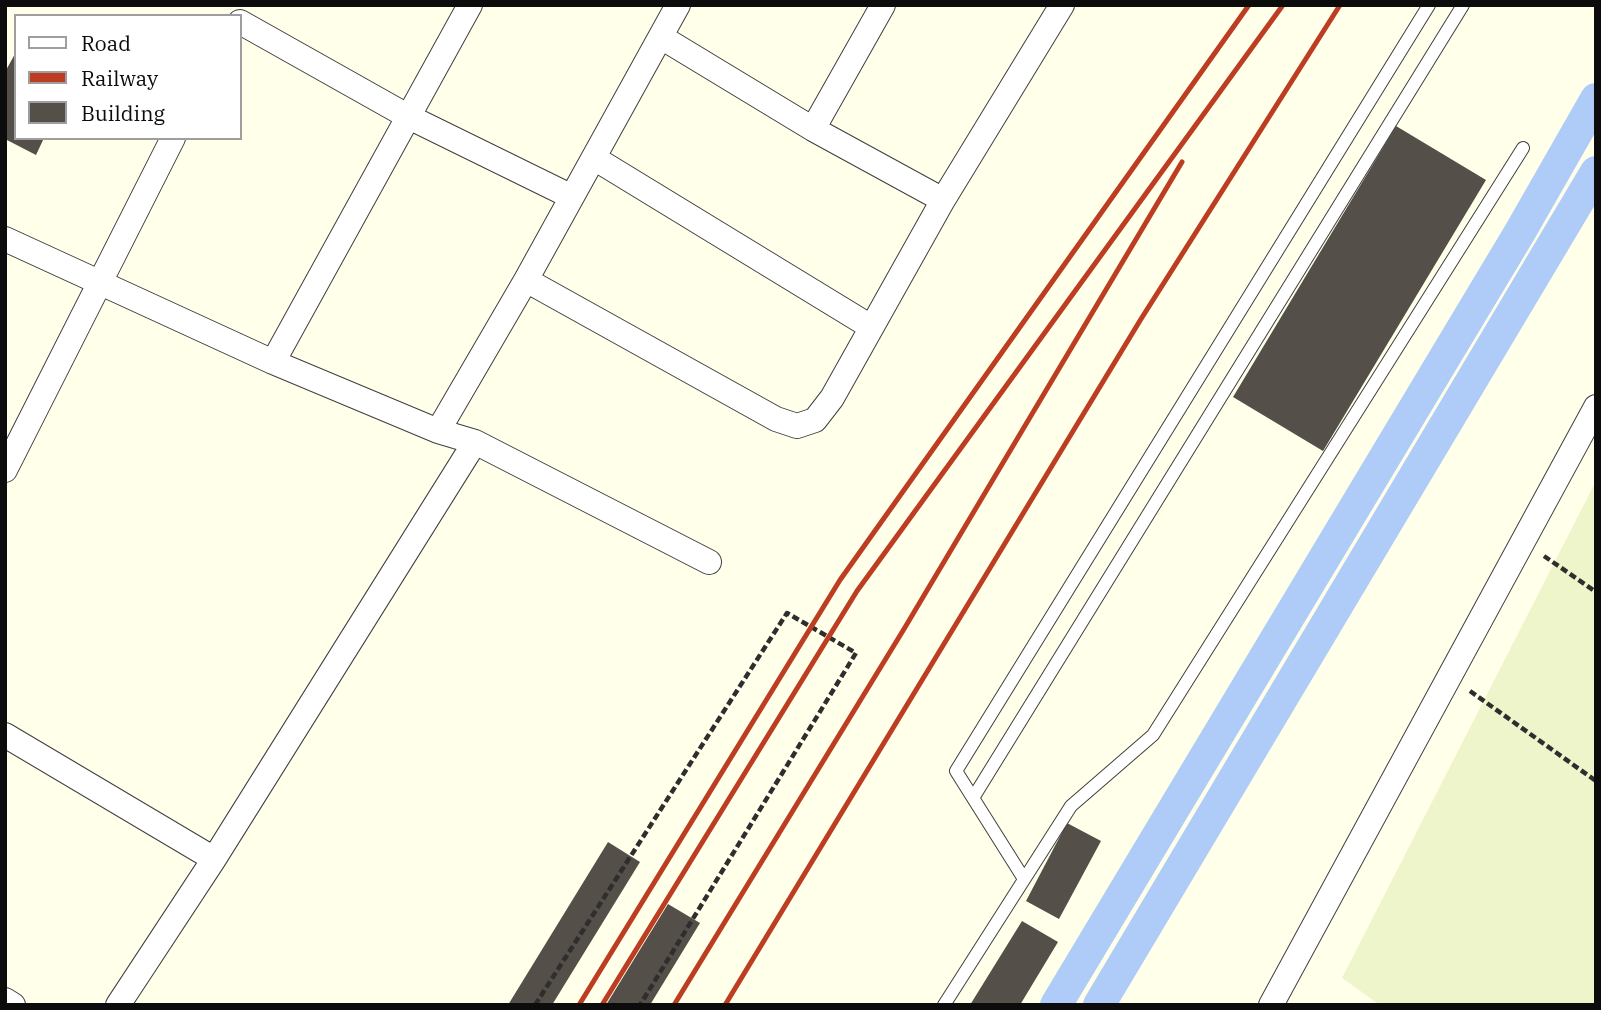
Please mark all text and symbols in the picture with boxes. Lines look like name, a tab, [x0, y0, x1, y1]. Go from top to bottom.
legend	[14, 14, 242, 140]
text: Road	[81, 29, 131, 57]
text: Railway	[81, 64, 158, 92]
text: Building	[81, 99, 165, 127]

